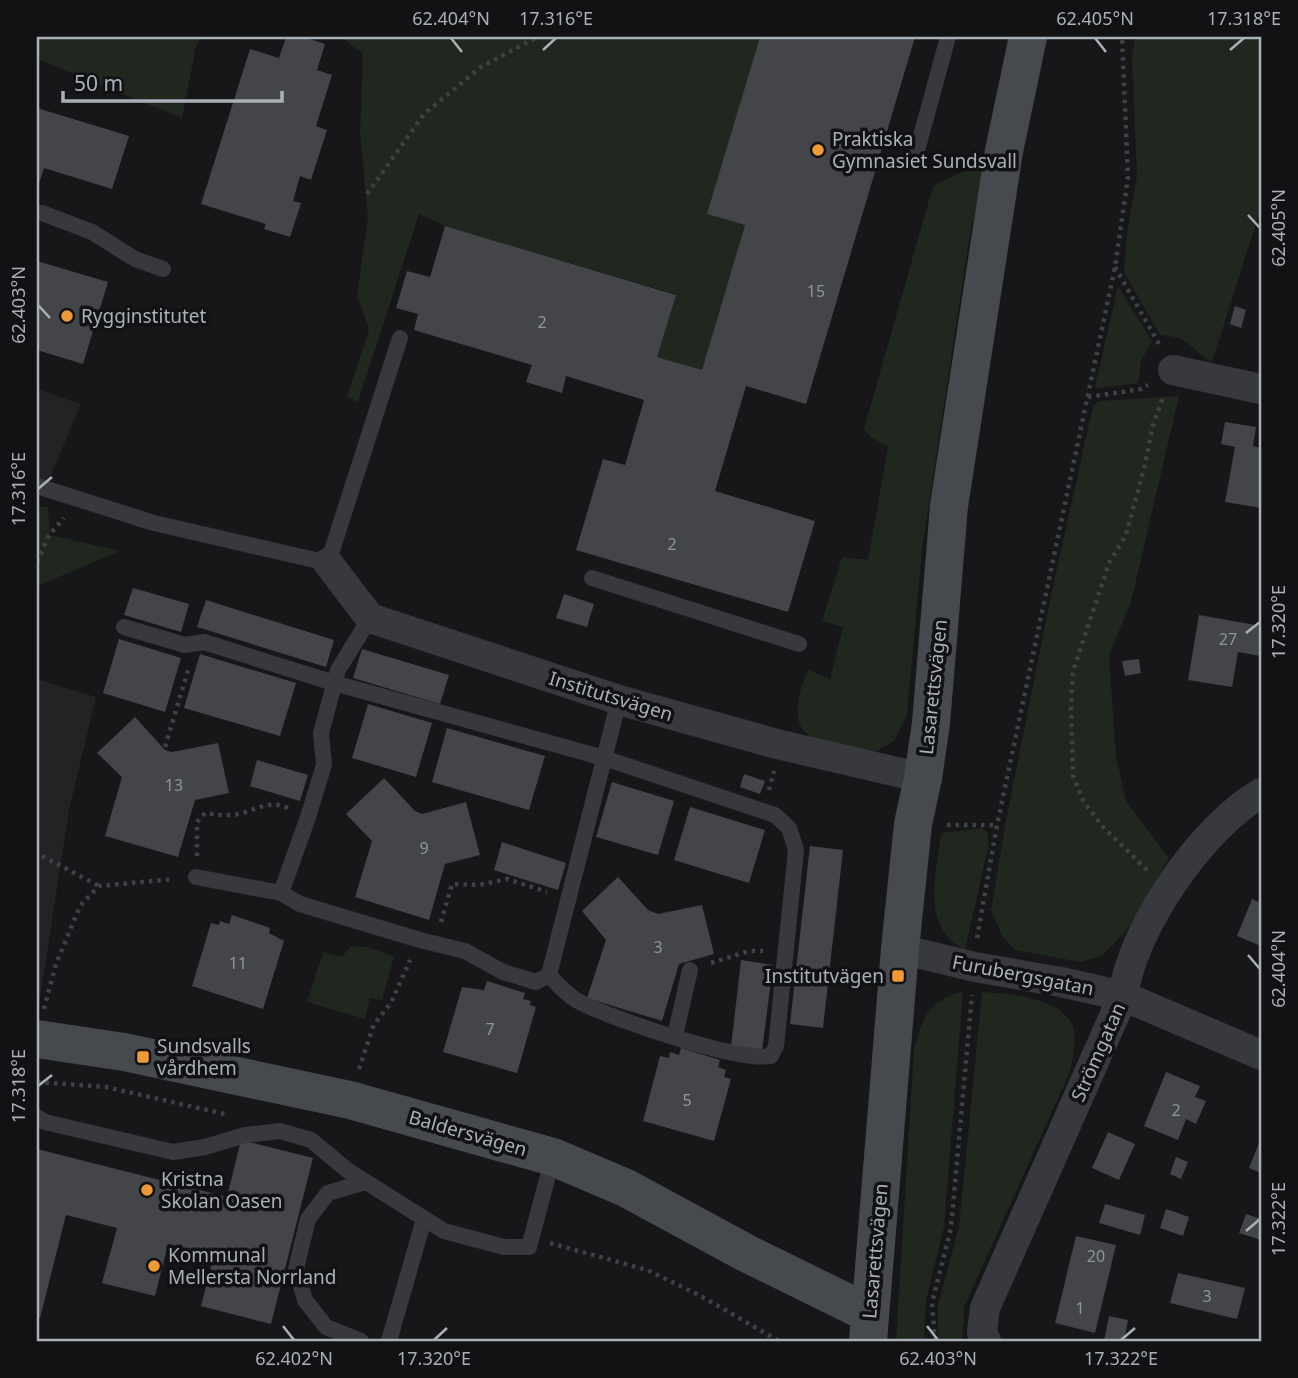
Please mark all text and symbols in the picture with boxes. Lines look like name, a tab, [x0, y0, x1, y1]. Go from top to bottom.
text: 62.404°N	[412, 6, 490, 30]
text: 17.316°E	[519, 6, 593, 30]
text: 62.405°N	[1056, 6, 1134, 30]
text: 17.318°E	[1207, 6, 1281, 30]
scale bar	[63, 60, 282, 104]
text: 50 m	[74, 69, 123, 97]
place label: Praktiska Gymnasiet Sundsvall	[832, 126, 1017, 174]
marker: Praktiska Gymnasiet Sundsvall	[810, 142, 826, 158]
text: 62.405°N	[1266, 189, 1290, 267]
text: 62.403°N	[6, 266, 30, 344]
house number: 15	[807, 280, 825, 302]
place label: Rygginstitutet	[81, 303, 207, 329]
marker: Rygginstitutet	[59, 308, 75, 324]
house number: 2	[537, 311, 547, 333]
text: 17.316°E	[6, 452, 30, 526]
house number: 2	[667, 533, 677, 555]
text: 17.320°E	[1266, 585, 1290, 659]
street label: Lasarettsvägen	[913, 618, 953, 756]
house number: 27	[1219, 628, 1237, 650]
street label: Institutsvägen	[546, 665, 676, 727]
house number: 13	[165, 774, 183, 796]
house number: 9	[419, 837, 429, 859]
text: 62.404°N	[1266, 930, 1290, 1008]
house number: 3	[653, 936, 663, 958]
street label: Furubergsgatan	[950, 949, 1096, 1001]
house number: 11	[229, 952, 247, 974]
place label: Institutvägen	[765, 963, 884, 989]
marker: Institutvägen	[890, 968, 906, 984]
street label: Strömgatan	[1065, 998, 1131, 1106]
house number: 7	[485, 1018, 495, 1040]
place label: Sundsvalls vårdhem	[157, 1033, 251, 1081]
text: 17.318°E	[6, 1049, 30, 1123]
marker: Sundsvalls vårdhem	[135, 1049, 151, 1065]
house number: 5	[682, 1089, 692, 1111]
house number: 2	[1171, 1099, 1181, 1121]
street label: Baldersvägen	[406, 1104, 530, 1162]
place label: Kristna Skolan Oasen	[161, 1166, 282, 1214]
marker: Kristna Skolan Oasen	[139, 1182, 155, 1198]
street label: Lasarettsvägen	[856, 1182, 894, 1320]
text: 17.322°E	[1266, 1182, 1290, 1256]
place label: Kommunal Mellersta Norrland	[168, 1242, 337, 1290]
house number: 20	[1087, 1245, 1105, 1267]
marker: Kommunal Mellersta Norrland	[146, 1258, 162, 1274]
house number: 3	[1202, 1285, 1212, 1307]
house number: 1	[1075, 1297, 1085, 1319]
text: 62.402°N	[255, 1346, 333, 1370]
text: 17.320°E	[397, 1346, 471, 1370]
text: 62.403°N	[899, 1346, 977, 1370]
text: 17.322°E	[1084, 1346, 1158, 1370]

